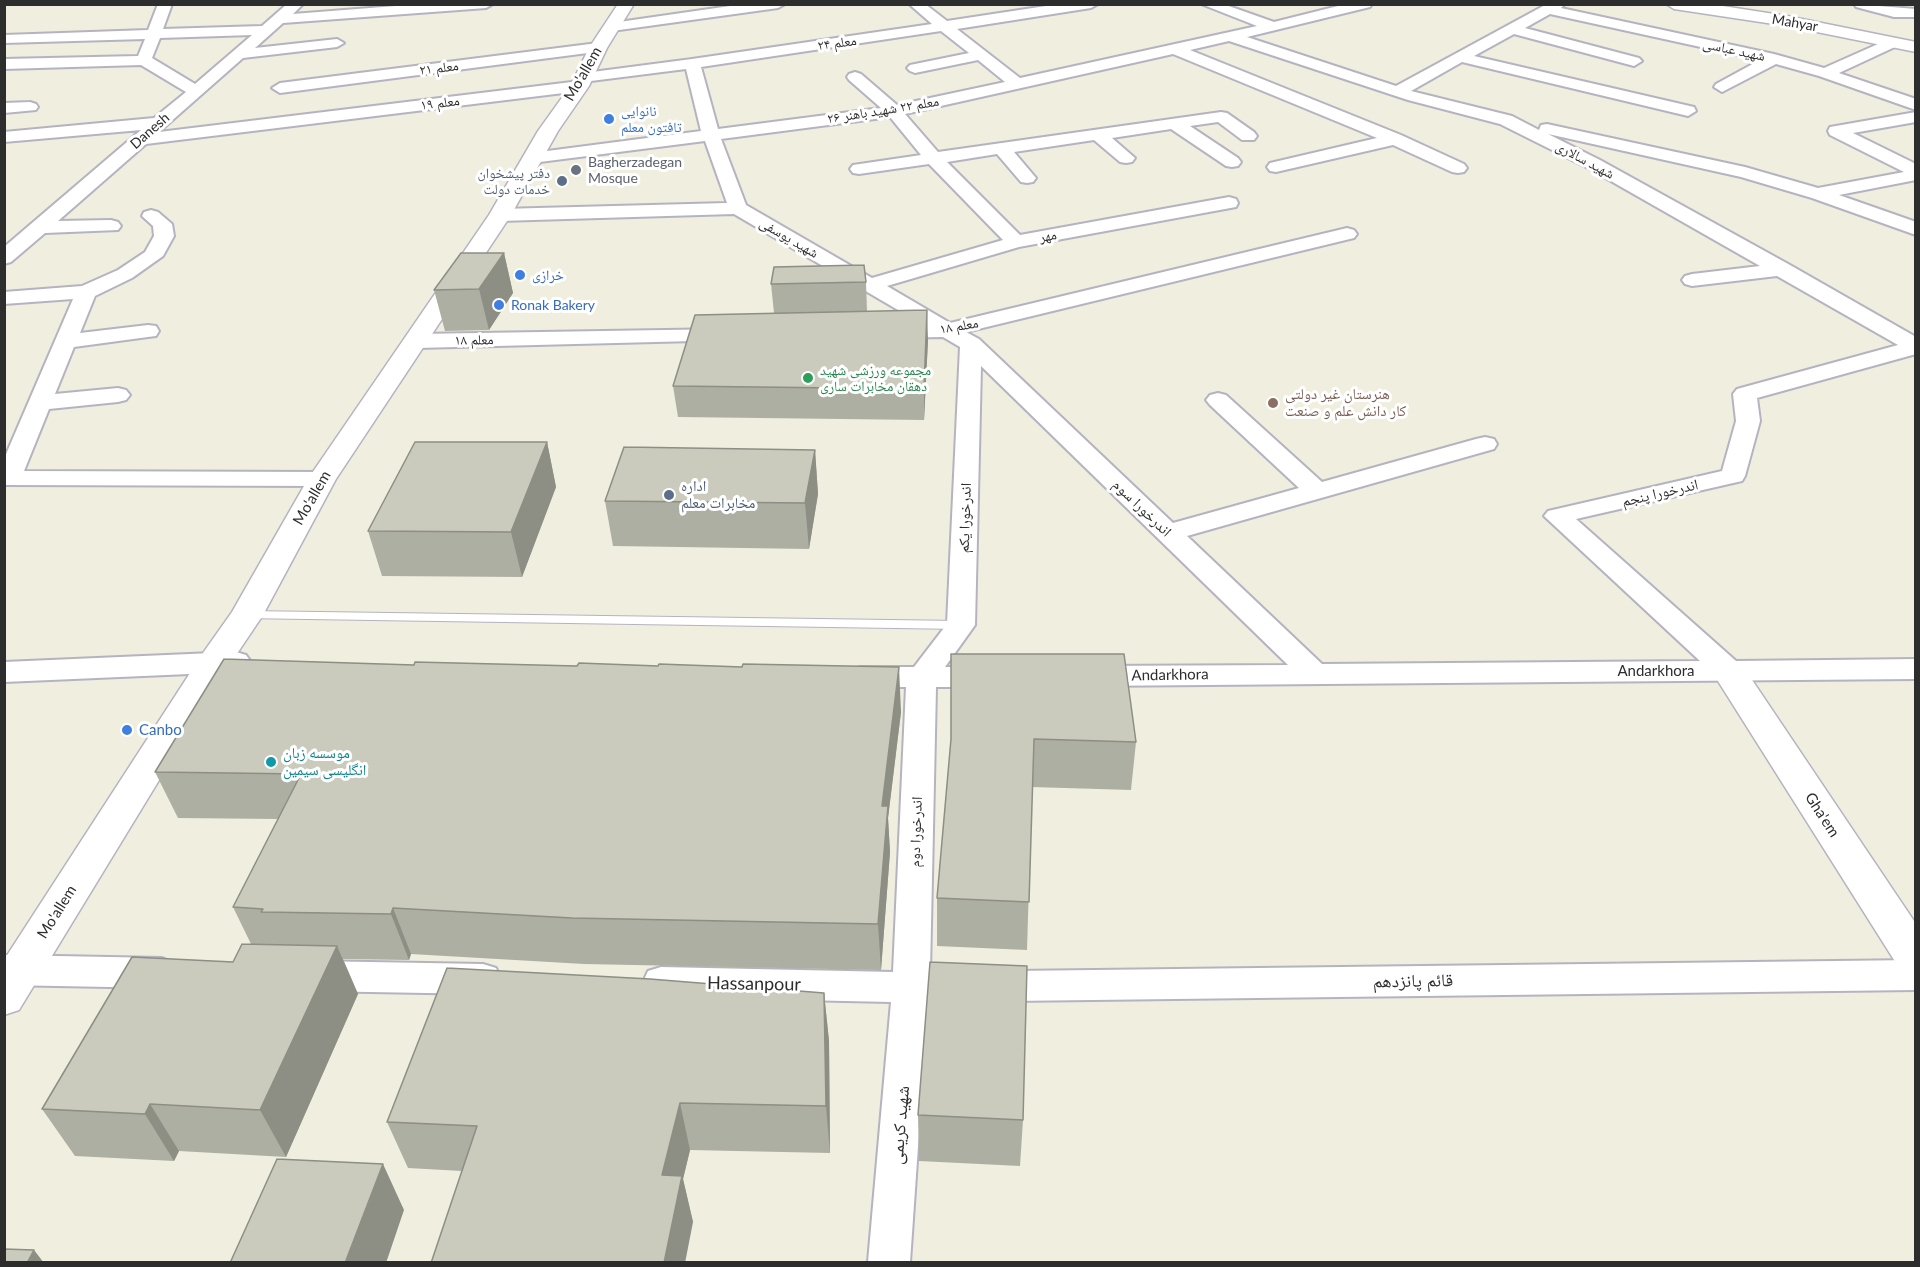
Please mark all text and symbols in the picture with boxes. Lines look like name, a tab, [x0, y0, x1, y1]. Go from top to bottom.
street label: Mahyar	[1771, 11, 1819, 35]
street label: معلم ۲۴	[816, 32, 858, 54]
street label: شهید عباسی	[1701, 35, 1767, 65]
street label: Mo'allem	[560, 44, 606, 104]
street label: معلم ۲۱	[419, 57, 459, 79]
street label: معلم ۱۹	[420, 92, 460, 114]
street label: معلم ۲۲ شهید باهنر ۲۶	[826, 93, 940, 127]
place label: نانوایی تافتون معلم	[621, 103, 682, 136]
street label: Danesh	[127, 109, 173, 153]
marker: نانوایی تافتون معلم	[602, 112, 616, 126]
street label: شهید سالاری	[1553, 138, 1617, 182]
place label: Bagherzadegan Mosque	[588, 154, 682, 186]
marker: Bagherzadegan Mosque	[569, 163, 583, 177]
place label: دفتر پیشخوان خدمات دولت	[478, 165, 550, 198]
marker: دفتر پیشخوان خدمات دولت	[555, 174, 569, 188]
street label: شهید یوسفی	[756, 214, 822, 262]
street label: مهر	[1038, 226, 1058, 246]
place label: خرازی	[532, 267, 564, 283]
marker: خرازی	[513, 268, 527, 282]
place label: Ronak Bakery	[511, 297, 595, 313]
marker: Ronak Bakery	[492, 298, 506, 312]
street label: معلم ۱۸	[938, 314, 980, 338]
street label: معلم ۱۸	[454, 331, 494, 349]
place label: مجموعه ورزشی شهید دهقان مخابرات ساری	[820, 362, 931, 394]
marker: مجموعه ورزشی شهید دهقان مخابرات ساری	[801, 371, 815, 385]
place label: هنرستان غیر دولتی کار دانش علم و صنعت	[1285, 385, 1406, 420]
marker: هنرستان غیر دولتی کار دانش علم و صنعت	[1266, 396, 1280, 410]
street label: Mo'allem	[289, 468, 335, 528]
street label: اندرخورا پنجم	[1620, 475, 1700, 511]
street label: اندرخورا سوم	[1109, 476, 1175, 540]
place label: اداره مخابرات معلم	[681, 477, 755, 512]
street label: اندرخورا یکم	[955, 483, 975, 553]
marker: اداره مخابرات معلم	[662, 488, 676, 502]
street label: Andarkhora	[1617, 662, 1695, 680]
street label: Andarkhora	[1131, 665, 1209, 685]
place label: Canbo	[139, 721, 182, 739]
marker: Canbo	[120, 723, 134, 737]
place label: موسسه زبان انگلیسی سیمین	[283, 744, 366, 779]
marker: موسسه زبان انگلیسی سیمین	[264, 755, 278, 769]
street label: Gha'em	[1801, 789, 1843, 841]
street label: اندرخورا دوم	[906, 796, 926, 868]
street label: Mo'allem	[34, 882, 80, 942]
street label: قائم پانزدهم	[1373, 970, 1453, 992]
street label: Hassanpour	[707, 972, 801, 996]
street label: شهید کریمی	[886, 1085, 914, 1165]

